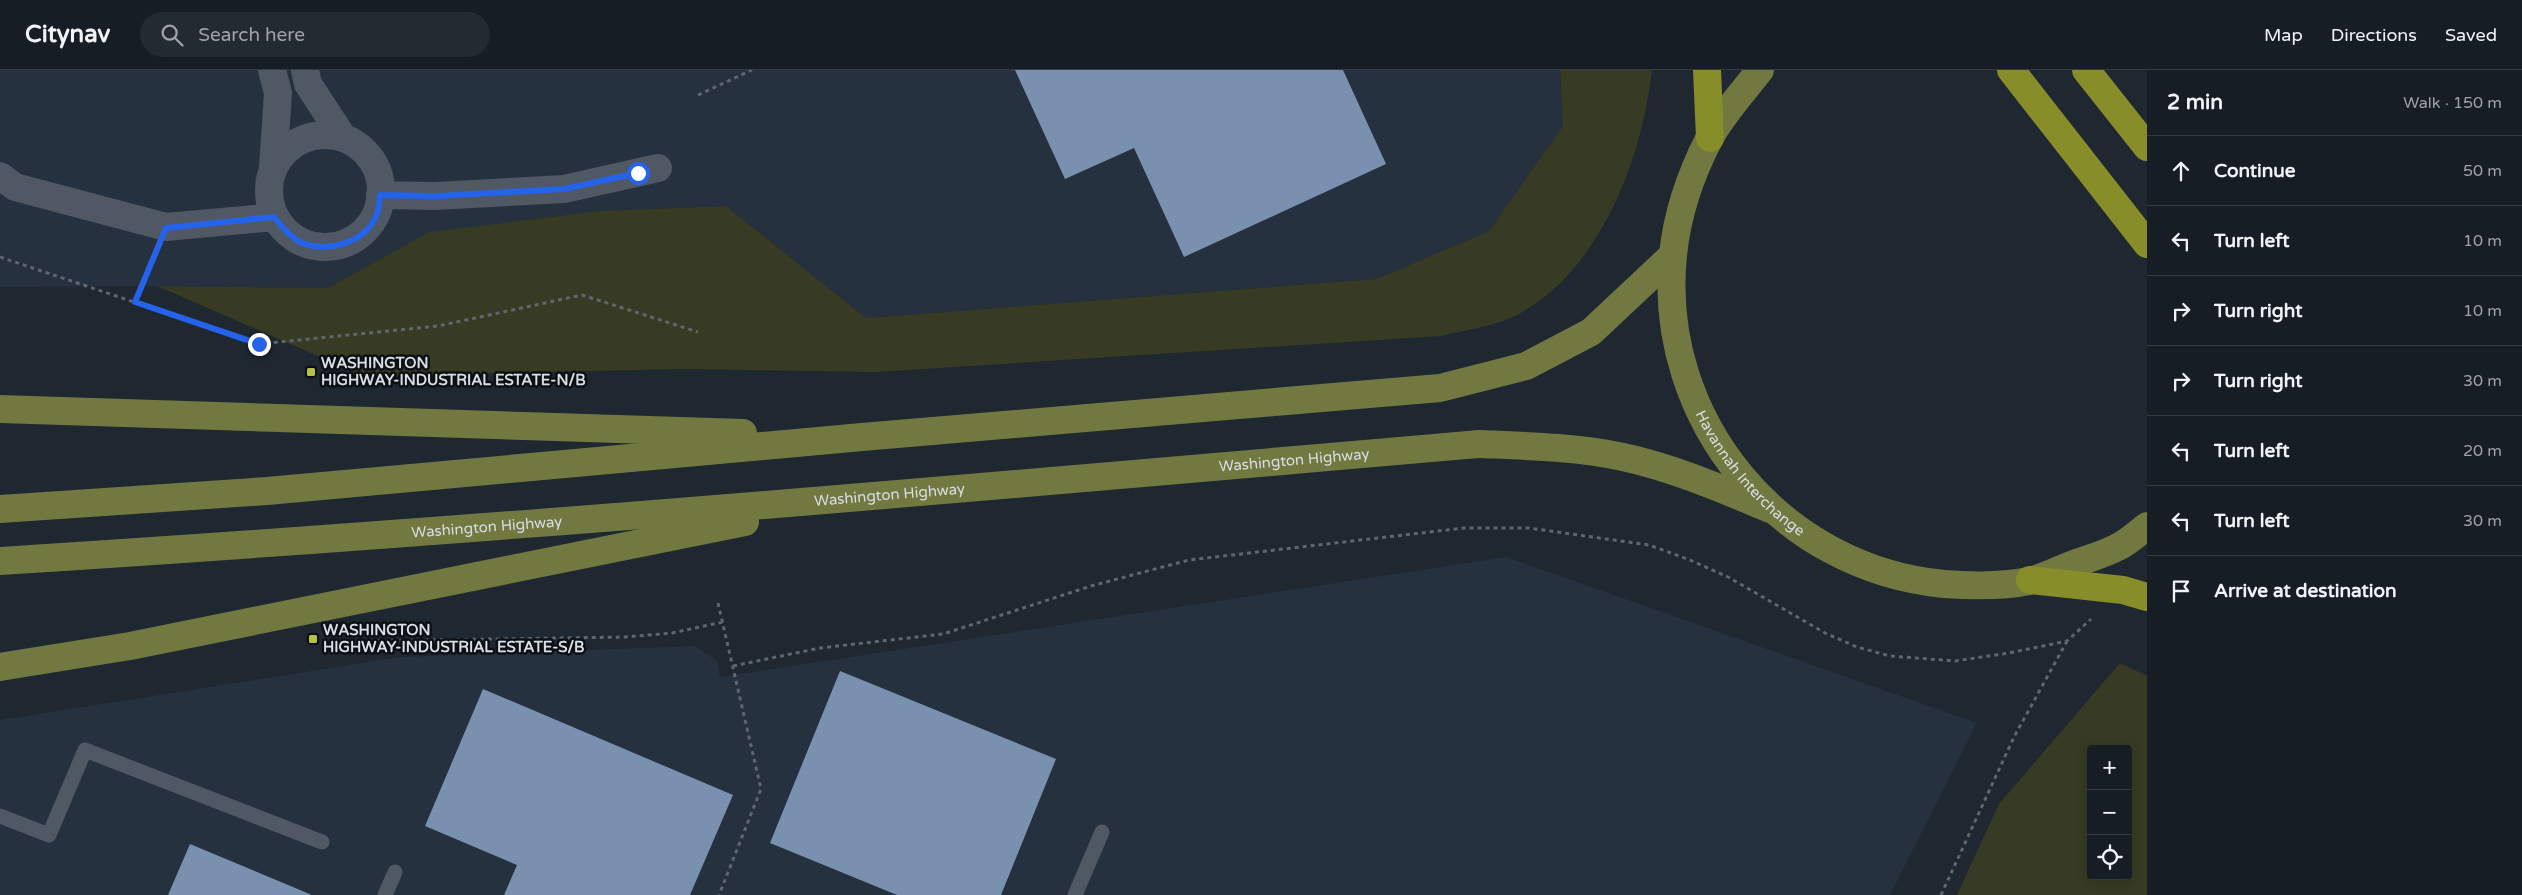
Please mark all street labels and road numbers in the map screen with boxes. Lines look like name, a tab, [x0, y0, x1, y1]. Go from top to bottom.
street label: Havannah Interchange	[1692, 407, 1808, 540]
street label: Washington Highway	[1218, 445, 1370, 476]
street label: Washington Highway	[813, 479, 966, 510]
street label: Washington Highway	[411, 512, 563, 542]

